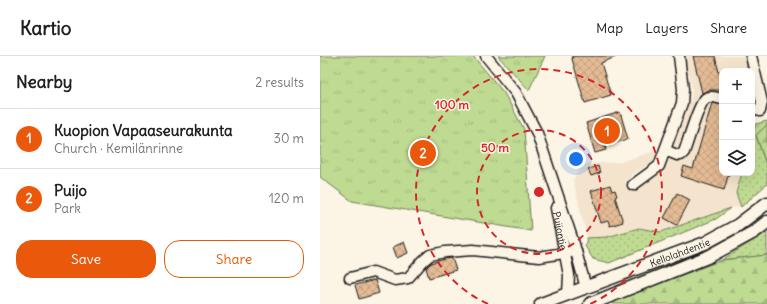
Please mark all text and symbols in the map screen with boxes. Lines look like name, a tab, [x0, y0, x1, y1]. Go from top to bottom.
text: Kartio	[20, 16, 72, 40]
text: Map	[596, 19, 623, 37]
text: Layers	[645, 19, 688, 37]
text: Share	[710, 19, 747, 37]
map controls	[719, 68, 755, 176]
button: +	[719, 68, 755, 104]
text: Nearby	[16, 71, 72, 93]
text: 2 results	[255, 74, 304, 91]
text: 100 m	[435, 97, 469, 112]
button: −	[719, 104, 755, 140]
pin: 1	[594, 116, 620, 146]
text: Kuopion Vapaaseurakunta	[54, 121, 233, 140]
text: 1	[26, 130, 32, 147]
text: 30 m	[274, 130, 304, 147]
pin: 2	[410, 138, 436, 168]
text: Church · Kemilänrinne	[54, 140, 183, 157]
text: 50 m	[481, 140, 510, 155]
button: layers	[719, 140, 755, 176]
your location	[566, 149, 586, 169]
text: Puijo	[54, 181, 87, 200]
centre of rings	[532, 185, 546, 199]
text: 2	[25, 190, 33, 207]
text: 120 m	[269, 190, 304, 207]
text: Park	[54, 200, 81, 217]
street label: Puijontie	[550, 210, 570, 251]
street label: Kellolahdentie	[648, 235, 712, 270]
button: Save	[16, 240, 156, 278]
button: Share	[164, 240, 304, 278]

